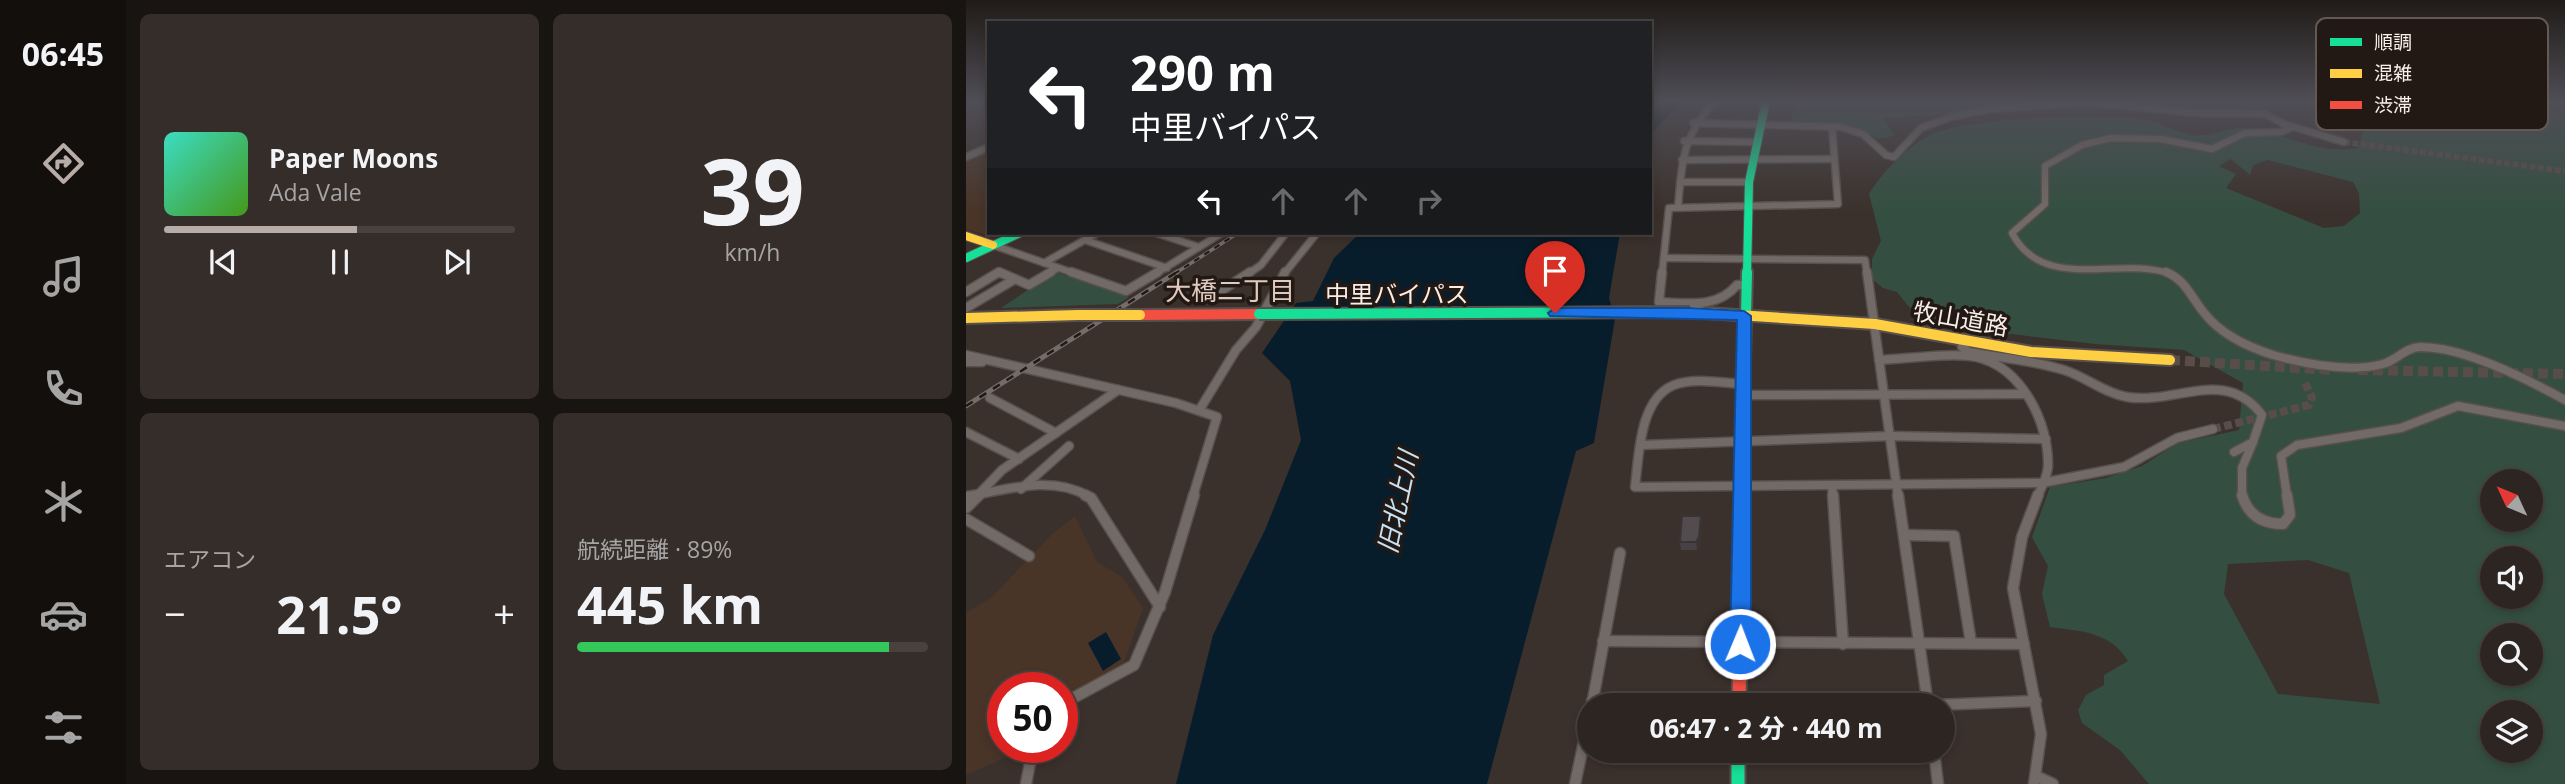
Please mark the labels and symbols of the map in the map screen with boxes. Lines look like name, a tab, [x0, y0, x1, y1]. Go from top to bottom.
legend	[2316, 18, 2548, 130]
text: 順調	[2374, 29, 2412, 55]
text: 混雑	[2374, 60, 2412, 86]
text: 渋滞	[2374, 92, 2412, 118]
pin	[1525, 241, 1585, 313]
district label: 大橋二丁目	[1165, 272, 1295, 308]
street label: 中里バイパス	[1325, 277, 1469, 310]
street label: 牧山道路	[1911, 293, 2011, 343]
water label: 旧北上川	[1369, 444, 1426, 557]
north arrow	[2480, 469, 2543, 532]
position arrow	[1703, 607, 1777, 681]
speed limit sign: 50	[987, 672, 1078, 763]

